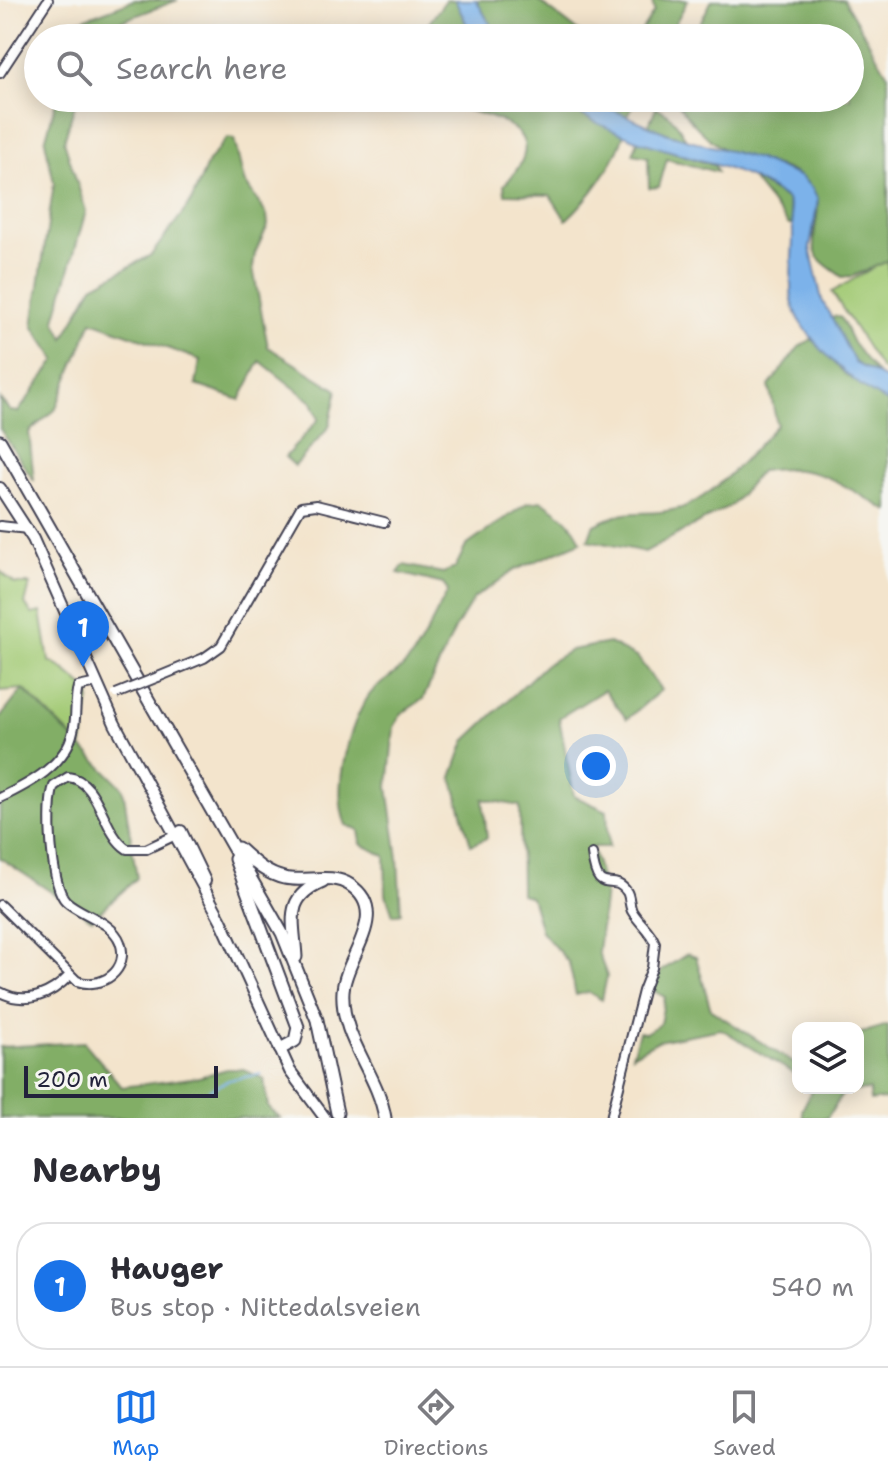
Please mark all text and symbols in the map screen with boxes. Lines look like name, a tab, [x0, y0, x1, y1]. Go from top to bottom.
search box	[24, 24, 864, 112]
icon: search	[52, 46, 96, 90]
text: Search here	[116, 48, 287, 89]
pin: 1	[57, 601, 109, 667]
your location	[576, 746, 616, 786]
map controls	[792, 1022, 864, 1094]
button: layers	[792, 1022, 864, 1094]
scale bar	[24, 1062, 218, 1098]
text: 200 m	[36, 1065, 108, 1094]
text: Nearby	[32, 1147, 162, 1193]
text: Hauger	[110, 1248, 223, 1289]
text: 1	[54, 1269, 66, 1304]
text: 540 m	[771, 1269, 854, 1304]
text: Bus stop · Nittedalsveien	[110, 1289, 421, 1324]
tab: Map	[112, 1385, 159, 1462]
tab: Directions	[384, 1385, 489, 1462]
tab: Saved	[713, 1385, 776, 1462]

